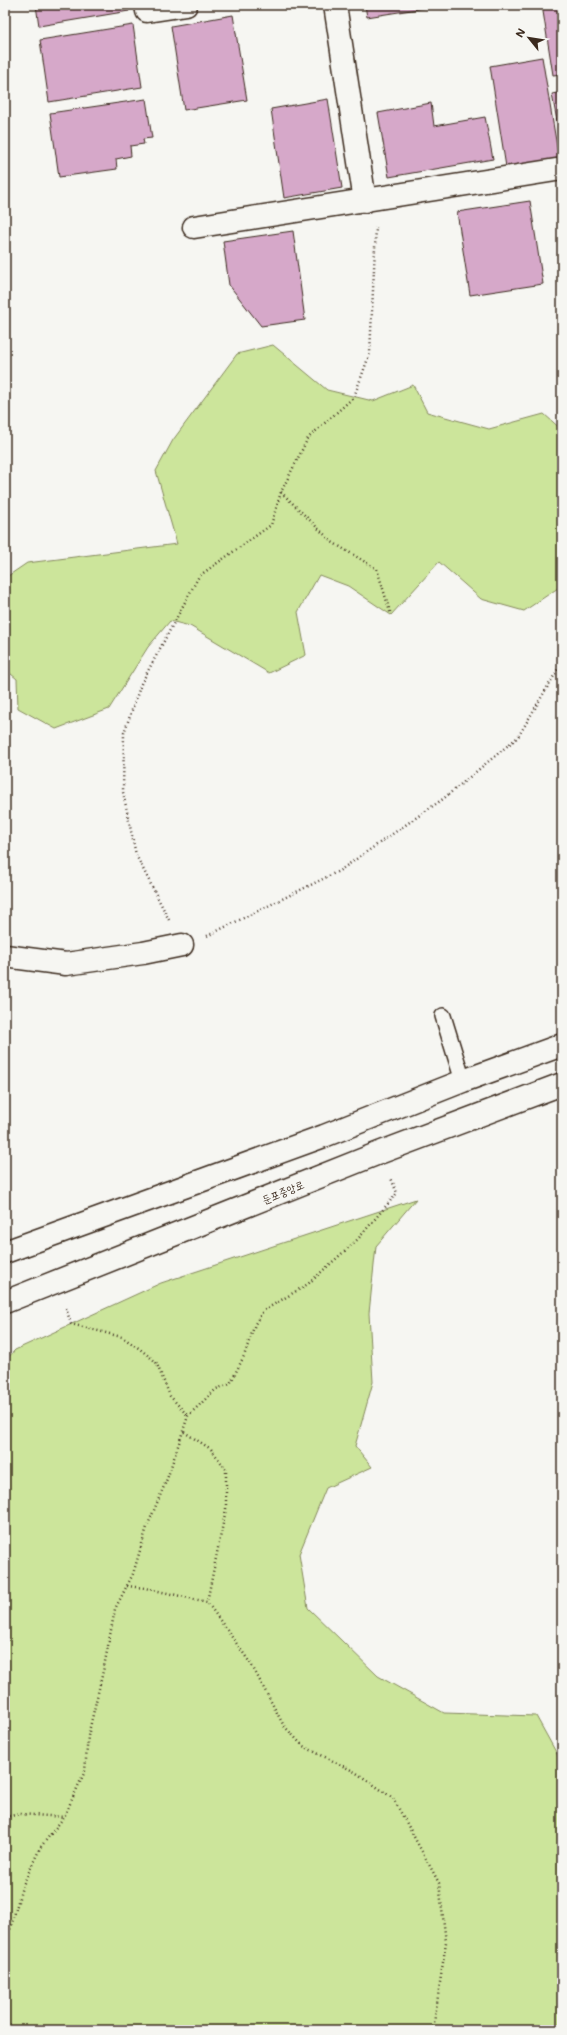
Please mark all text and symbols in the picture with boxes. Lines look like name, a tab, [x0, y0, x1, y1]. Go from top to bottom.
north arrow	[509, 18, 549, 58]
text: N	[511, 25, 528, 40]
street label: 둔포중앙로	[259, 1176, 306, 1207]

